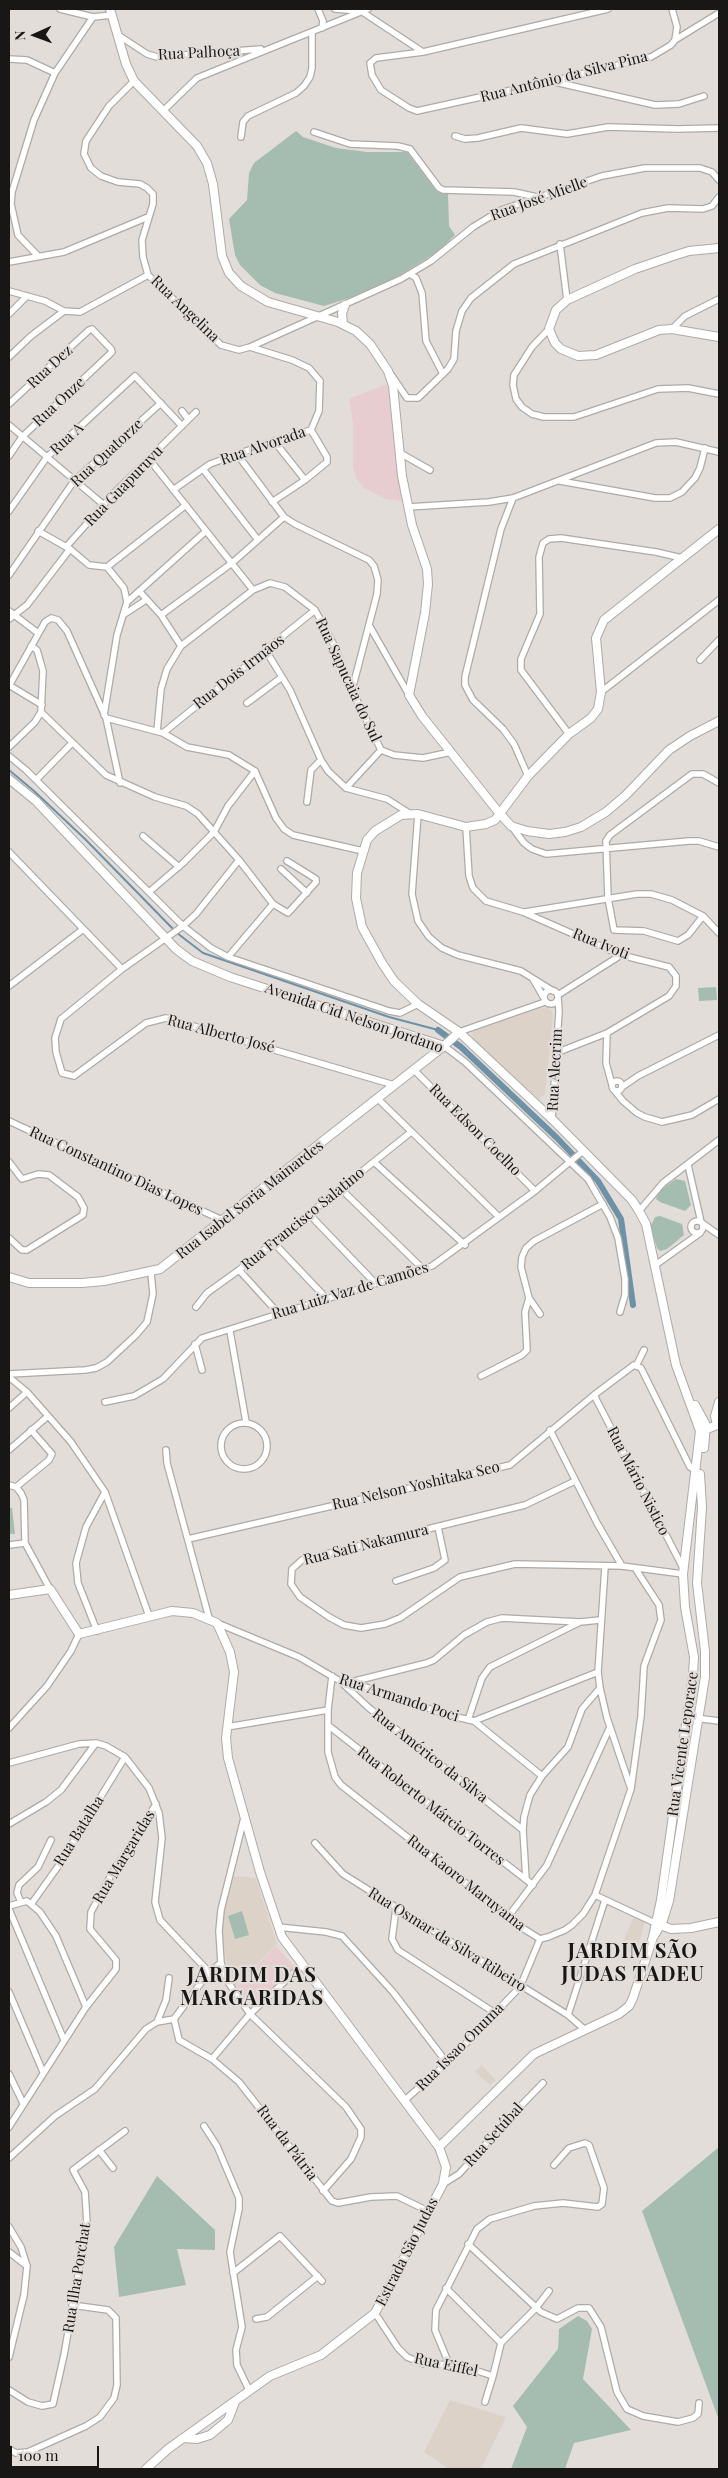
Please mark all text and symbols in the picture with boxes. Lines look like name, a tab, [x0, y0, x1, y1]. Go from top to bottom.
north arrow	[10, 10, 60, 60]
text: N	[10, 30, 29, 41]
street label: Rua Palhoça	[158, 42, 240, 64]
street label: Rua Antônio da Silva Pina	[479, 48, 649, 106]
street label: Rua José Mielle	[488, 173, 590, 225]
street label: Rua Angelina	[147, 272, 223, 346]
street label: Rua Dez	[24, 342, 76, 392]
street label: Rua Onze	[29, 373, 89, 431]
street label: Rua Quatorze	[67, 415, 147, 491]
street label: Rua A	[47, 419, 87, 459]
street label: Rua Alvorada	[218, 423, 308, 469]
street label: Rua Guapuruvu	[81, 442, 167, 530]
street label: Rua Sapucaia do Sul	[311, 615, 385, 745]
street label: Rua Dois Irmãos	[190, 631, 288, 713]
street label: Rua Ivoti	[570, 924, 632, 964]
street label: Avenida Cid Nelson Jordano	[263, 979, 445, 1057]
street label: Rua Alberto José	[165, 1011, 277, 1057]
street label: Rua Alecrim	[544, 1028, 566, 1112]
street label: Rua Edson Coelho	[425, 1080, 525, 1180]
street label: Rua Constantino Dias Lopes	[26, 1123, 206, 1219]
street label: Rua Isabel Soria Mainardes	[173, 1137, 327, 1263]
street label: Rua Francisco Salatino	[238, 1164, 368, 1274]
street label: Rua Luiz Vaz de Camões	[269, 1259, 431, 1323]
street label: Rua Mário Nistico	[603, 1424, 673, 1538]
street label: Rua Nelson Yoshitaka Seo	[330, 1458, 502, 1514]
street label: Rua Sati Nakamura	[302, 1521, 430, 1569]
street label: Rua Armando Poci	[337, 1670, 461, 1726]
street label: Rua Vicente Leporace	[664, 1671, 702, 1817]
street label: Rua Américo da Silva	[369, 1705, 491, 1807]
street label: Rua Roberto Márcio Torres	[354, 1743, 508, 1869]
street label: Rua Batalha	[50, 1792, 108, 1870]
street label: Rua Margaridas	[89, 1807, 159, 1907]
street label: Rua Kaoro Maruyama	[403, 1831, 529, 1935]
street label: Rua Osmar da Silva Ribeiro	[365, 1884, 529, 1996]
district label: JARDIM SÃO JUDAS TADEU	[560, 1940, 706, 1987]
district label: JARDIM DAS MARGARIDAS	[179, 1964, 325, 2011]
street label: Rua Issao Onuma	[412, 1999, 508, 2095]
street label: Rua Setúbal	[461, 2099, 527, 2171]
street label: Rua da Pátria	[253, 2102, 321, 2184]
street label: Estrada São Judas	[372, 2195, 442, 2309]
street label: Rua Ilha Porchat	[59, 2222, 95, 2334]
street label: Rua Eiffel	[413, 2349, 479, 2381]
scale bar	[12, 2436, 101, 2468]
text: 100 m	[18, 2445, 59, 2465]

